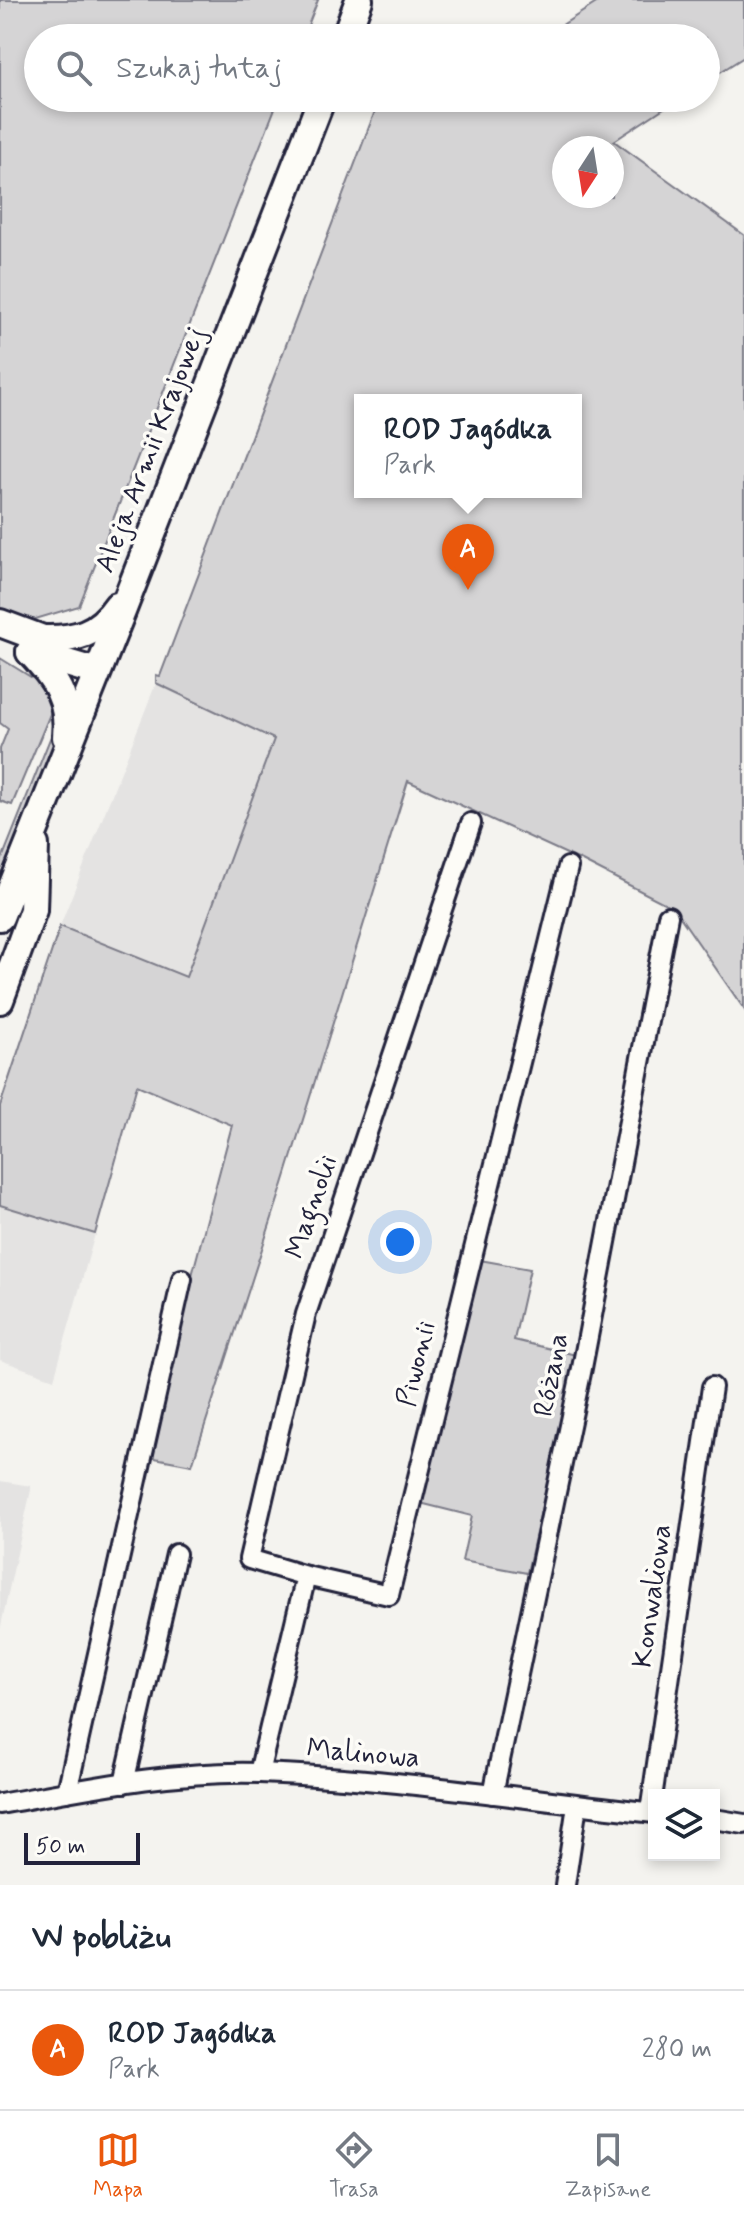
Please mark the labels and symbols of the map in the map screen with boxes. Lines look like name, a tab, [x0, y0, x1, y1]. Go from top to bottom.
north arrow	[552, 136, 624, 208]
street label: Aleja Armii Krajowej	[87, 322, 215, 578]
pin: A	[442, 524, 494, 590]
street label: Magnolii	[277, 1150, 350, 1265]
your location	[380, 1222, 420, 1262]
street label: Piwonii	[389, 1317, 445, 1411]
street label: Różana	[526, 1330, 578, 1420]
street label: Konwaliowa	[625, 1522, 681, 1670]
street label: Malinowa	[305, 1731, 421, 1777]
scale bar	[24, 1829, 140, 1865]

